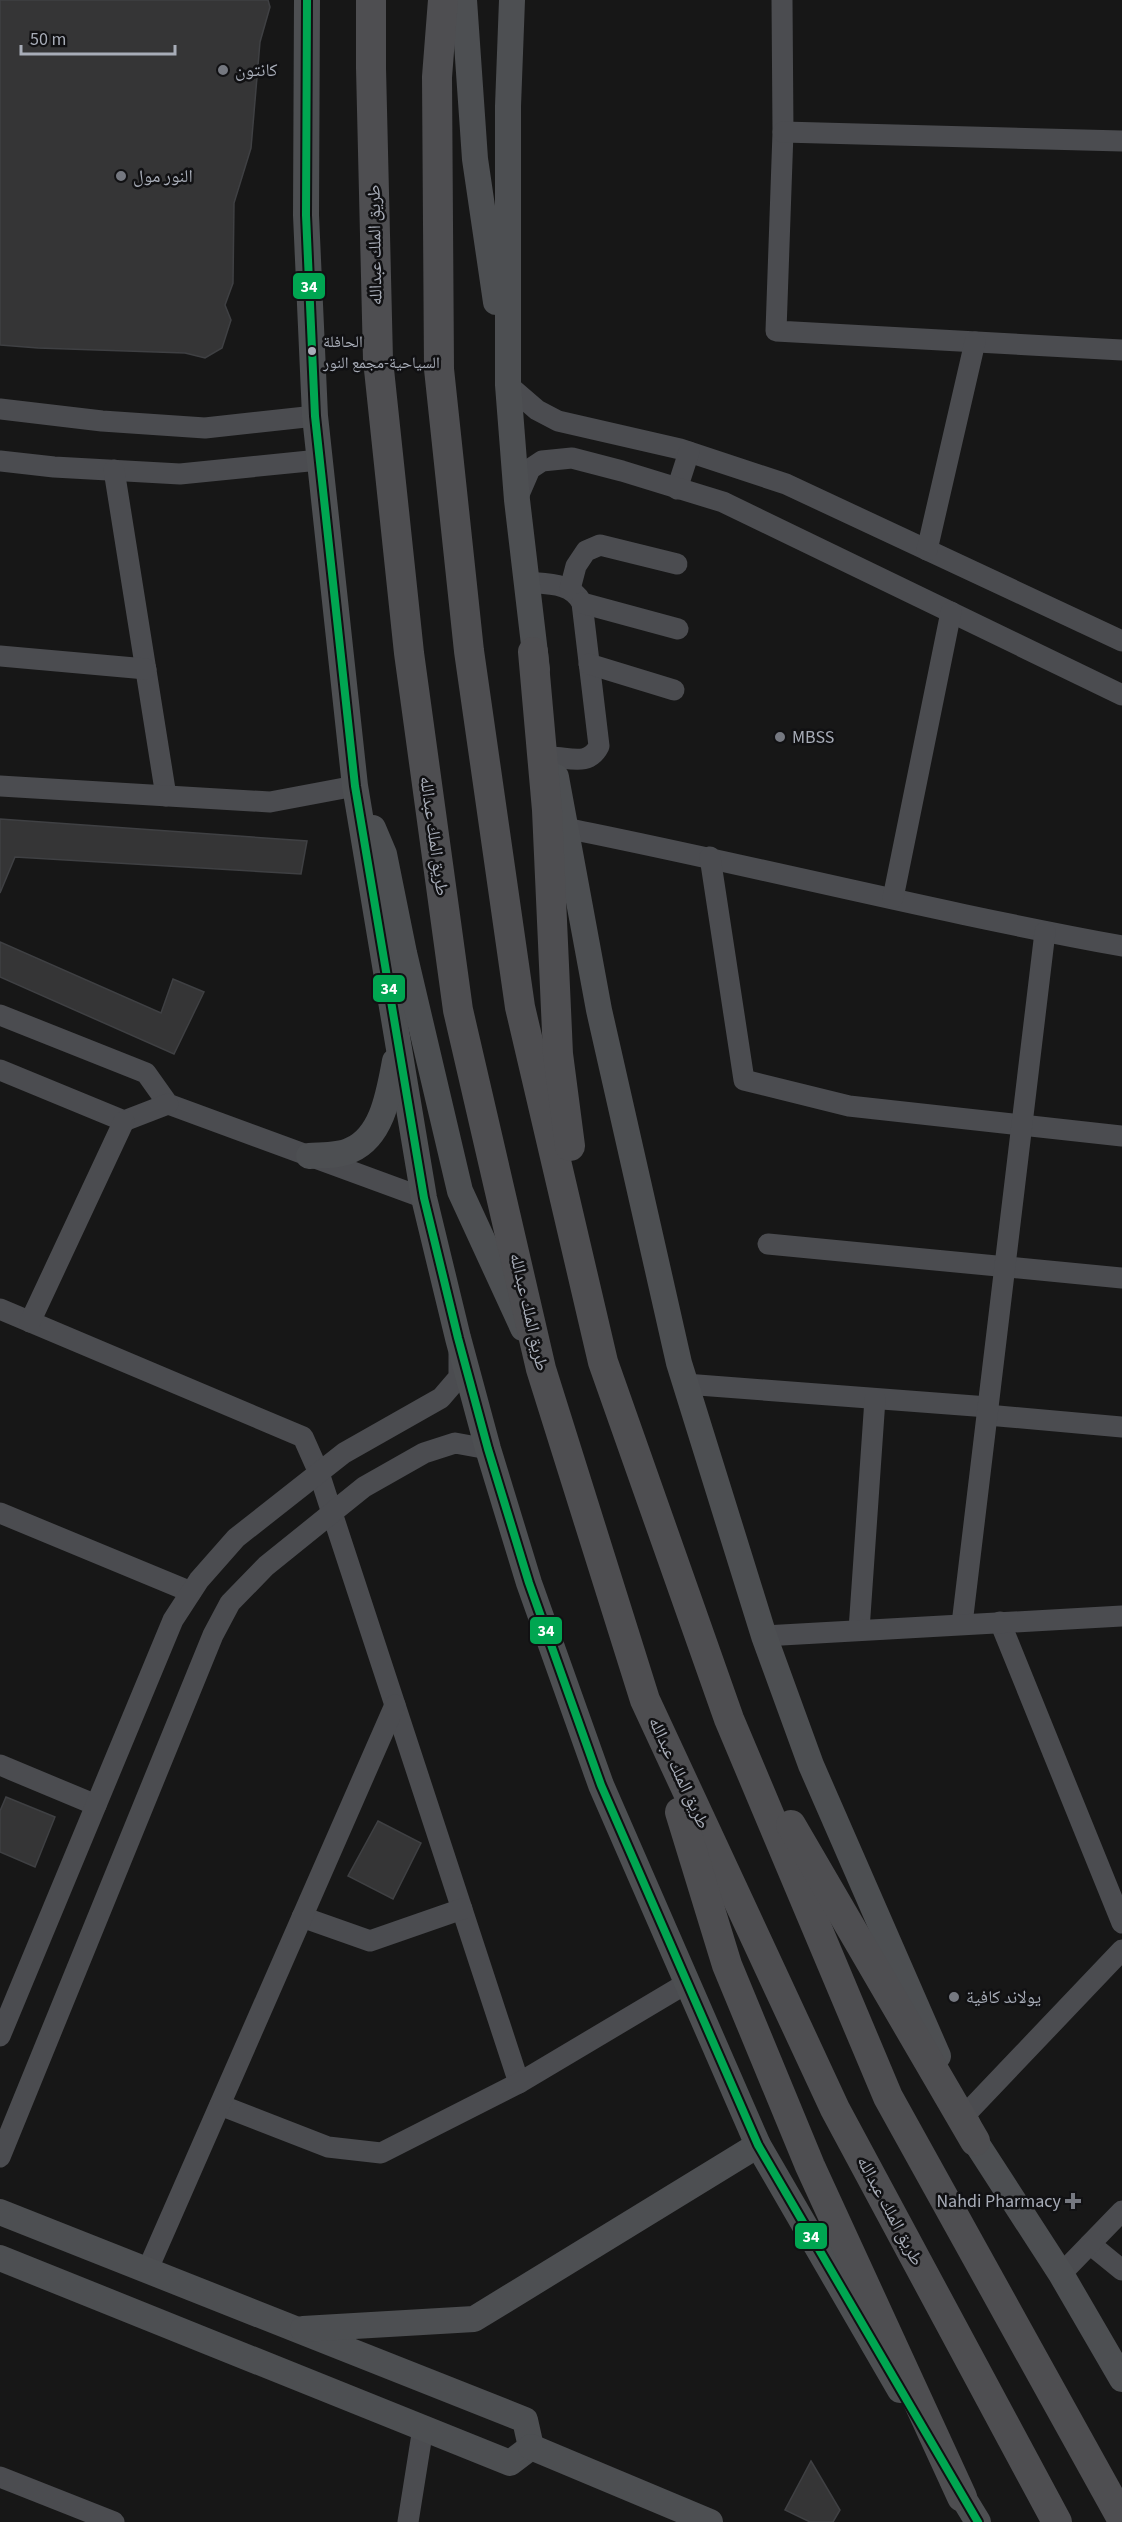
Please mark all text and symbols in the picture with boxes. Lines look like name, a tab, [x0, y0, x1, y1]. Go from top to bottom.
scale bar	[21, 18, 176, 56]
text: 50 m	[30, 27, 66, 52]
place label: كانتون	[235, 58, 278, 83]
marker: كانتون	[216, 63, 230, 77]
place label: النور مول	[133, 164, 193, 189]
marker: النور مول	[114, 169, 128, 183]
street label: طريق الملك عبدالله	[361, 184, 389, 306]
line badge: 34	[292, 272, 326, 300]
text: 34	[301, 276, 318, 298]
place label: الحافلة السياحية-مجمع النور	[322, 331, 440, 374]
marker: الحافلة السياحية-مجمع النور	[306, 345, 318, 357]
place label: MBSS	[792, 725, 834, 750]
marker: MBSS	[773, 730, 787, 744]
street label: طريق الملك عبدالله	[413, 774, 455, 898]
line badge: 34	[372, 974, 406, 1003]
text: 34	[381, 978, 398, 1000]
street label: طريق الملك عبدالله	[503, 1250, 555, 1374]
line badge: 34	[529, 1616, 563, 1645]
text: 34	[538, 1620, 555, 1642]
street label: طريق الملك عبدالله	[642, 1713, 716, 1833]
place label: يولاند كافية	[966, 1985, 1041, 2010]
marker: يولاند كافية	[947, 1990, 961, 2004]
street label: طريق الملك عبدالله	[851, 2152, 929, 2270]
place label: Nahdi Pharmacy	[936, 2189, 1062, 2214]
marker: Nahdi Pharmacy	[1066, 2194, 1080, 2208]
line badge: 34	[794, 2222, 828, 2250]
text: 34	[803, 2226, 820, 2248]

